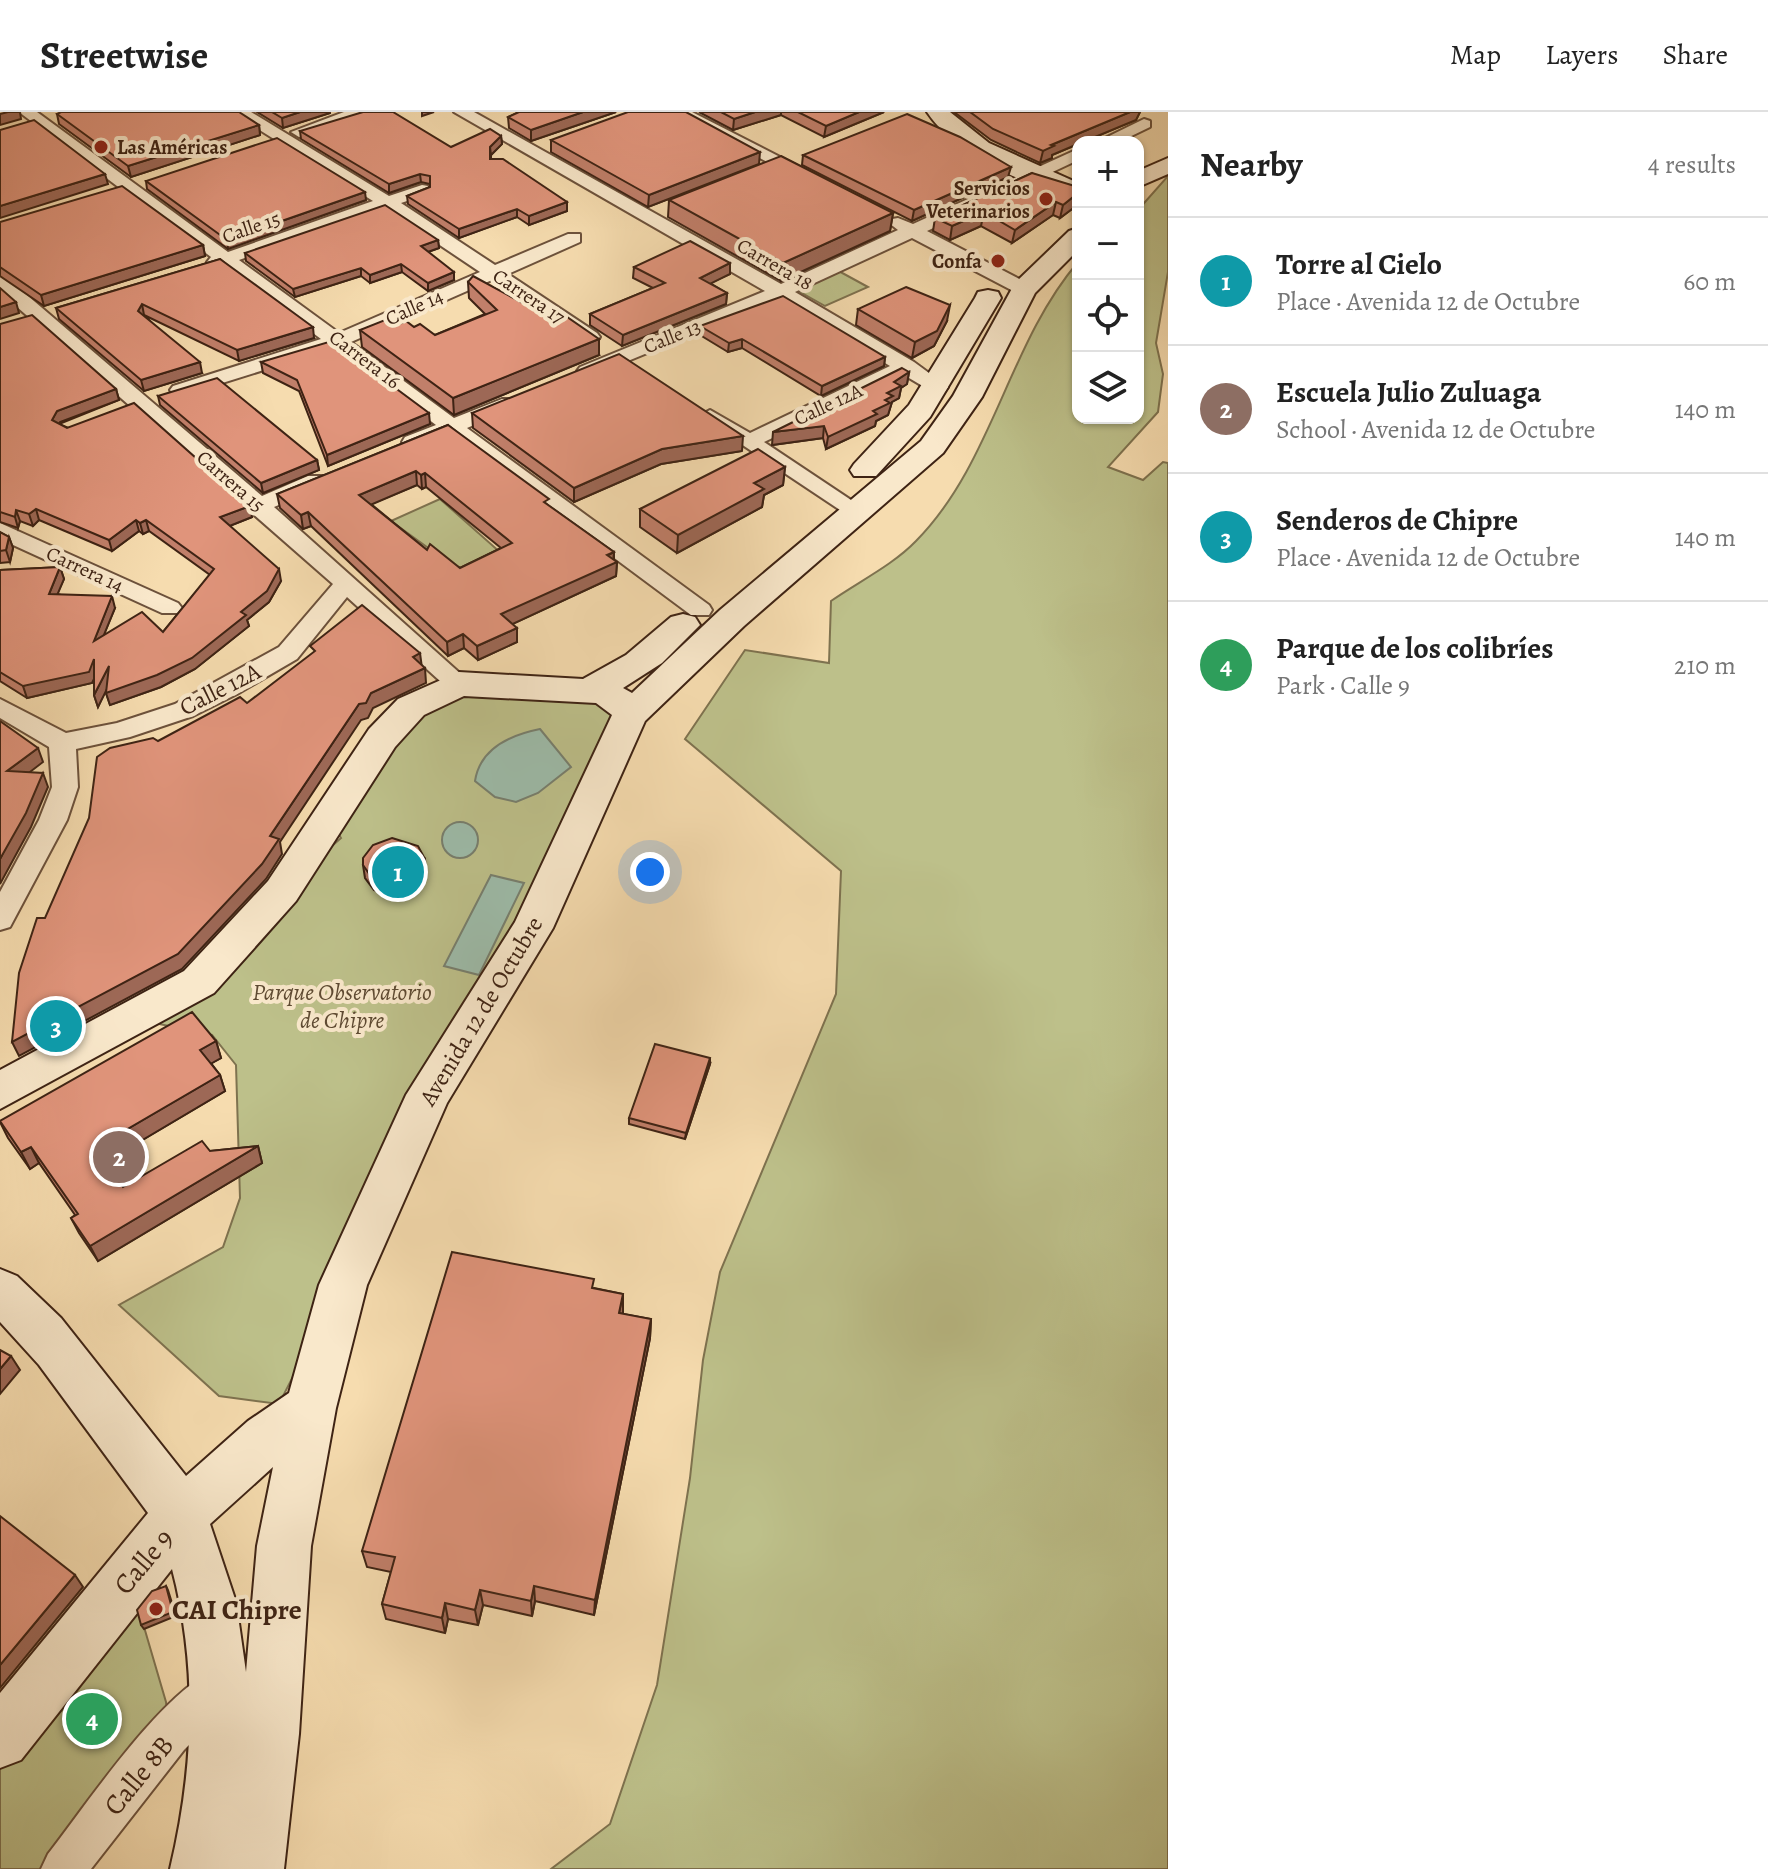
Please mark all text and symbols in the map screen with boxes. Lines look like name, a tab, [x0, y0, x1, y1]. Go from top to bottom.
text: Streetwise	[40, 29, 208, 81]
text: Map	[1450, 36, 1501, 74]
text: Layers	[1545, 36, 1618, 74]
text: Share	[1662, 36, 1728, 74]
place label: Las Américas	[117, 134, 227, 161]
map controls	[1072, 136, 1144, 424]
button: +	[1072, 136, 1144, 208]
marker: Las Américas	[92, 138, 110, 156]
text: Nearby	[1200, 141, 1303, 188]
text: 4 results	[1648, 147, 1736, 182]
place label: Servicios Veterinarios	[925, 175, 1030, 225]
marker: Servicios Veterinarios	[1037, 190, 1055, 208]
street label: Calle 15	[218, 205, 284, 250]
button: −	[1072, 208, 1144, 280]
street label: Carrera 18	[732, 232, 818, 297]
text: Torre al Cielo	[1276, 244, 1442, 284]
place label: Confa	[932, 248, 982, 275]
marker: Confa	[989, 252, 1007, 270]
street label: Carrera 17	[487, 262, 571, 331]
text: 1	[1221, 264, 1231, 299]
text: 60 m	[1683, 264, 1736, 299]
button: locate	[1072, 280, 1144, 352]
street label: Calle 14	[381, 283, 447, 332]
text: Place · Avenida 12 de Octubre	[1276, 284, 1580, 319]
street label: Calle 13	[639, 313, 705, 360]
street label: Carrera 16	[324, 324, 406, 395]
button: layers	[1072, 352, 1144, 424]
text: Escuela Julio Zuluaga	[1276, 372, 1542, 412]
street label: Calle 12A	[790, 377, 867, 432]
text: 2	[1220, 392, 1232, 427]
text: 140 m	[1675, 392, 1736, 427]
text: School · Avenida 12 de Octubre	[1276, 412, 1596, 447]
street label: Carrera 15	[191, 444, 271, 519]
text: Senderos de Chipre	[1276, 500, 1518, 540]
text: 3	[1220, 520, 1232, 555]
text: 140 m	[1675, 520, 1736, 555]
street label: Carrera 14	[42, 540, 128, 599]
text: Place · Avenida 12 de Octubre	[1276, 540, 1580, 575]
text: Parque de los colibríes	[1276, 628, 1553, 668]
text: 4	[1220, 648, 1232, 683]
text: 210 m	[1674, 648, 1736, 683]
street label: Calle 12A	[174, 655, 267, 723]
text: Park · Calle 9	[1276, 668, 1410, 703]
pin: 1	[372, 842, 424, 902]
your location	[630, 852, 670, 892]
street label: Avenida 12 de Octubre	[411, 910, 550, 1113]
park label: Parque Observatorio de Chipre	[252, 976, 432, 1036]
pin: 3	[30, 996, 82, 1056]
pin: 2	[93, 1127, 145, 1187]
street label: Calle 9	[105, 1521, 182, 1603]
place label: CAI Chipre	[172, 1591, 302, 1629]
marker: CAI Chipre	[147, 1600, 165, 1618]
pin: 4	[66, 1689, 118, 1749]
street label: Calle 8B	[95, 1728, 183, 1824]

